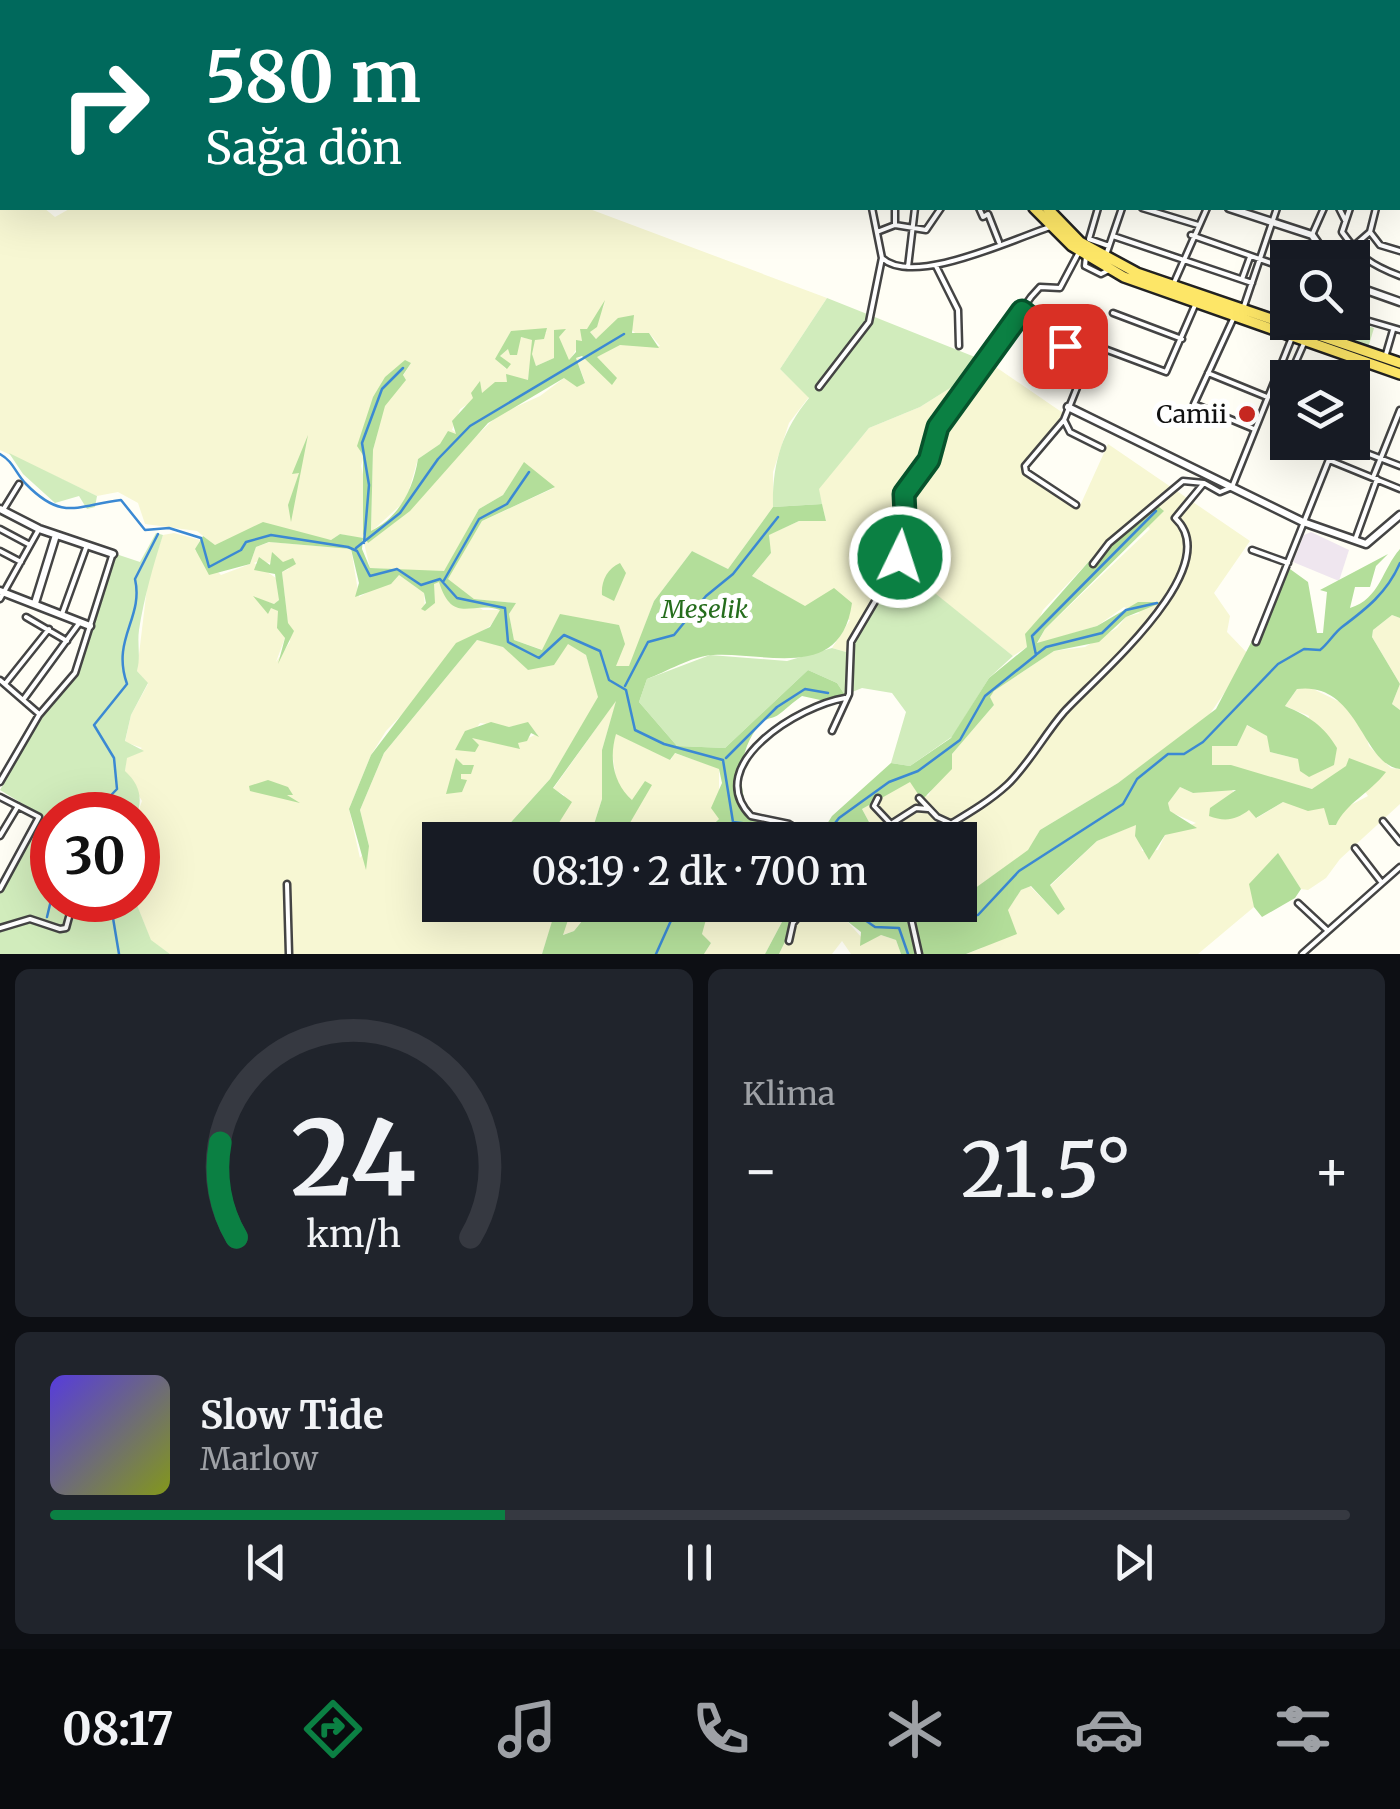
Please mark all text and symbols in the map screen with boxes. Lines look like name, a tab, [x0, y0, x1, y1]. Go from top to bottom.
text: 580 m	[205, 33, 421, 121]
icon: right	[40, 40, 170, 170]
text: Sağa dön	[205, 120, 402, 176]
map controls	[1270, 240, 1370, 460]
button: search	[1270, 240, 1370, 340]
pin	[1023, 304, 1108, 389]
icon: arrive	[1038, 319, 1093, 374]
button: layers	[1270, 360, 1370, 460]
place label: Camii	[1156, 398, 1227, 430]
marker: Camii	[1236, 403, 1258, 425]
position arrow	[848, 505, 952, 609]
park label: Meşelik	[661, 593, 749, 625]
speed limit sign: 30	[30, 792, 160, 922]
text: 08:19 · 2 dk · 700 m	[532, 848, 867, 895]
text: Klima	[743, 1074, 835, 1114]
text: 24	[291, 1093, 416, 1223]
text: 21.5°	[961, 1123, 1131, 1217]
text: −	[743, 1136, 779, 1205]
text: +	[1313, 1136, 1350, 1205]
text: km/h	[306, 1212, 401, 1257]
text: Slow Tide	[200, 1392, 384, 1439]
text: Marlow	[200, 1439, 318, 1479]
icon: previous	[239, 1535, 294, 1590]
icon: pause	[672, 1535, 727, 1590]
icon: next	[1106, 1535, 1161, 1590]
icon: directions	[298, 1694, 368, 1764]
icon: music	[492, 1694, 562, 1764]
icon: phone	[686, 1694, 756, 1764]
icon: climate	[880, 1694, 950, 1764]
icon: car	[1074, 1694, 1144, 1764]
icon: filters	[1268, 1694, 1338, 1764]
text: 08:17	[62, 1701, 174, 1757]

